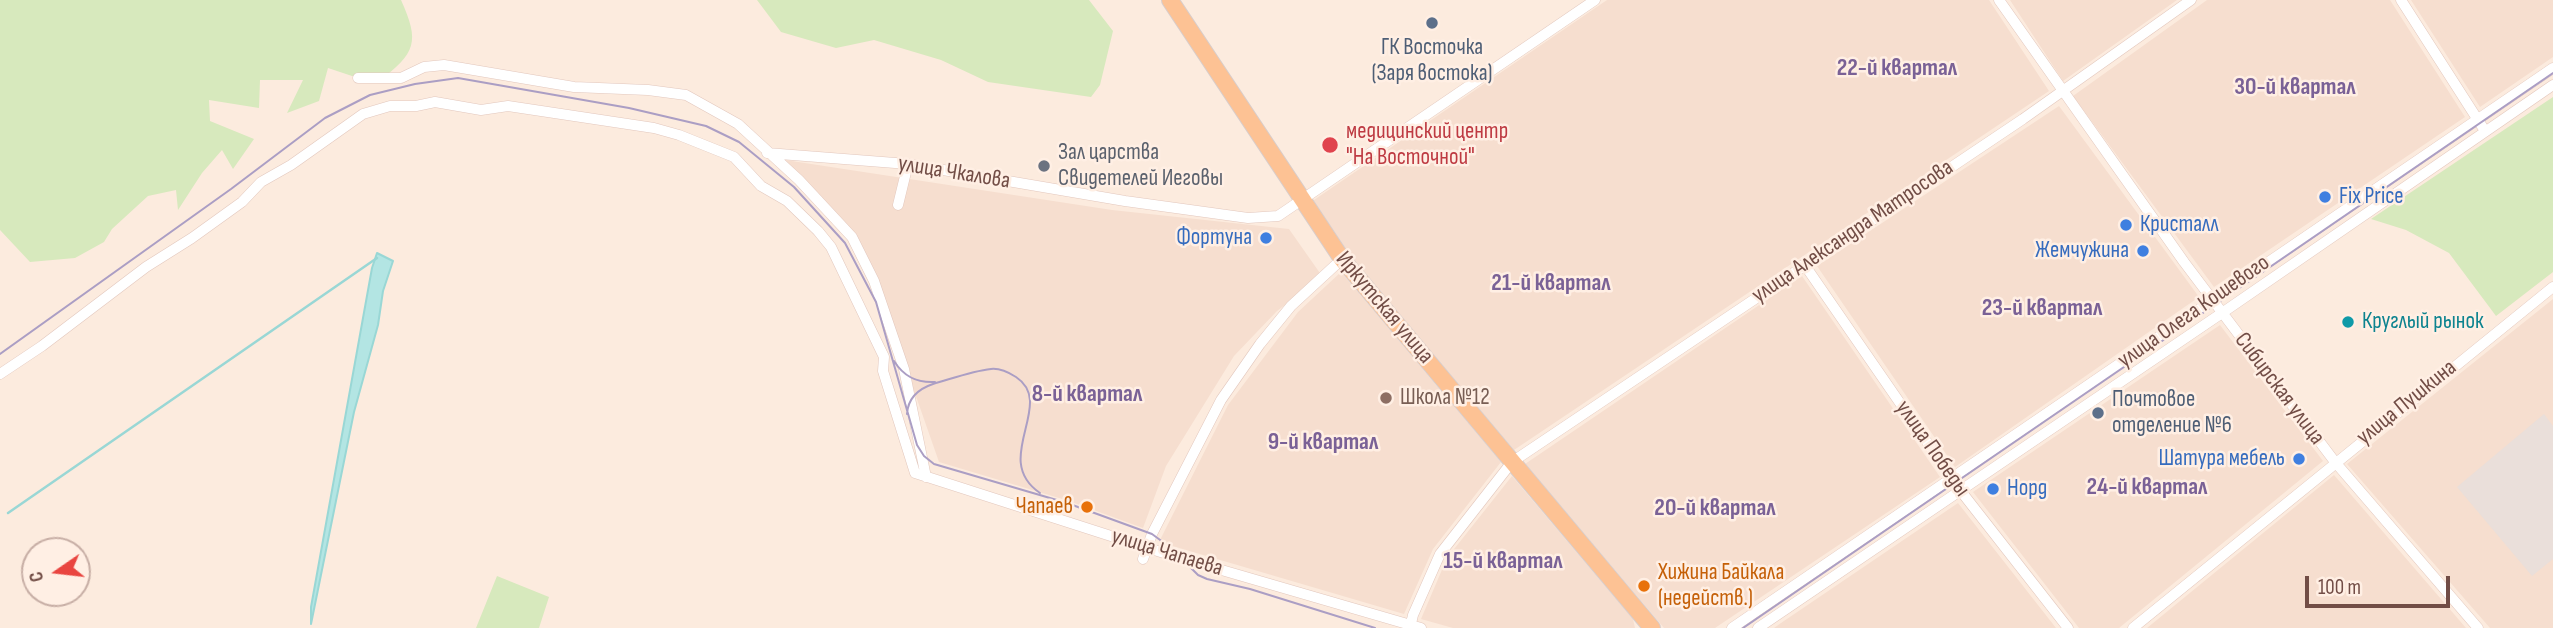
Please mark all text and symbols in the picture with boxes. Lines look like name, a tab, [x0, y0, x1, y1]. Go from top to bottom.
marker: ГК Восточка (Заря востока)	[1424, 15, 1440, 31]
place label: ГК Восточка (Заря востока)	[1371, 34, 1493, 88]
district label: 22-й квартал	[1837, 55, 1957, 83]
district label: 30-й квартал	[2234, 74, 2356, 102]
place label: медицинский центр "На Восточной"	[1346, 118, 1508, 172]
marker: медицинский центр "На Восточной"	[1320, 135, 1340, 155]
place label: Зал царства Свидетелей Иеговы	[1058, 139, 1223, 193]
street label: улица Чкалова	[896, 151, 1012, 195]
street label: улица Александра Матросова	[1747, 154, 1959, 310]
marker: Зал царства Свидетелей Иеговы	[1036, 158, 1052, 174]
place label: Fix Price	[2339, 183, 2404, 211]
marker: Fix Price	[2317, 189, 2333, 205]
place label: Кристалл	[2140, 211, 2219, 239]
marker: Кристалл	[2118, 217, 2134, 233]
place label: Фортуна	[1176, 224, 1252, 252]
marker: Фортуна	[1258, 230, 1274, 246]
place label: Жемчужина	[2035, 237, 2129, 265]
marker: Жемчужина	[2135, 243, 2151, 259]
street label: Иркутская улица	[1329, 246, 1439, 370]
street label: улица Олега Кошевого	[2113, 249, 2275, 375]
district label: 21-й квартал	[1491, 270, 1611, 298]
district label: 23-й квартал	[1982, 295, 2102, 323]
place label: Круглый рынок	[2362, 308, 2484, 336]
marker: Круглый рынок	[2340, 314, 2356, 330]
street label: Сибирская улица	[2228, 327, 2330, 451]
street label: улица Пушкина	[2352, 354, 2462, 452]
district label: 8-й квартал	[1032, 381, 1142, 409]
place label: Школа №12	[1400, 384, 1490, 412]
place label: Почтовое отделение №6	[2112, 386, 2232, 440]
marker: Школа №12	[1378, 390, 1394, 406]
street label: улица Победы	[1889, 396, 1975, 502]
marker: Почтовое отделение №6	[2090, 405, 2106, 421]
district label: 9-й квартал	[1268, 429, 1378, 457]
place label: Шатура мебель	[2158, 445, 2285, 473]
marker: Шатура мебель	[2291, 451, 2307, 467]
district label: 24-й квартал	[2087, 474, 2207, 502]
place label: Норд	[2007, 475, 2047, 503]
marker: Норд	[1985, 481, 2001, 497]
place label: Чапаев	[1015, 493, 1073, 521]
district label: 20-й квартал	[1654, 495, 1776, 523]
marker: Чапаев	[1079, 499, 1095, 515]
street label: улица Чапаева	[1108, 523, 1226, 583]
north arrow	[21, 537, 91, 607]
district label: 15-й квартал	[1443, 548, 1563, 576]
place label: Хижина Байкала (недейств.)	[1658, 559, 1784, 613]
scale bar	[2308, 562, 2453, 606]
text: С	[25, 569, 49, 584]
text: 100 m	[2318, 575, 2361, 600]
marker: Хижина Байкала (недейств.)	[1636, 578, 1652, 594]

